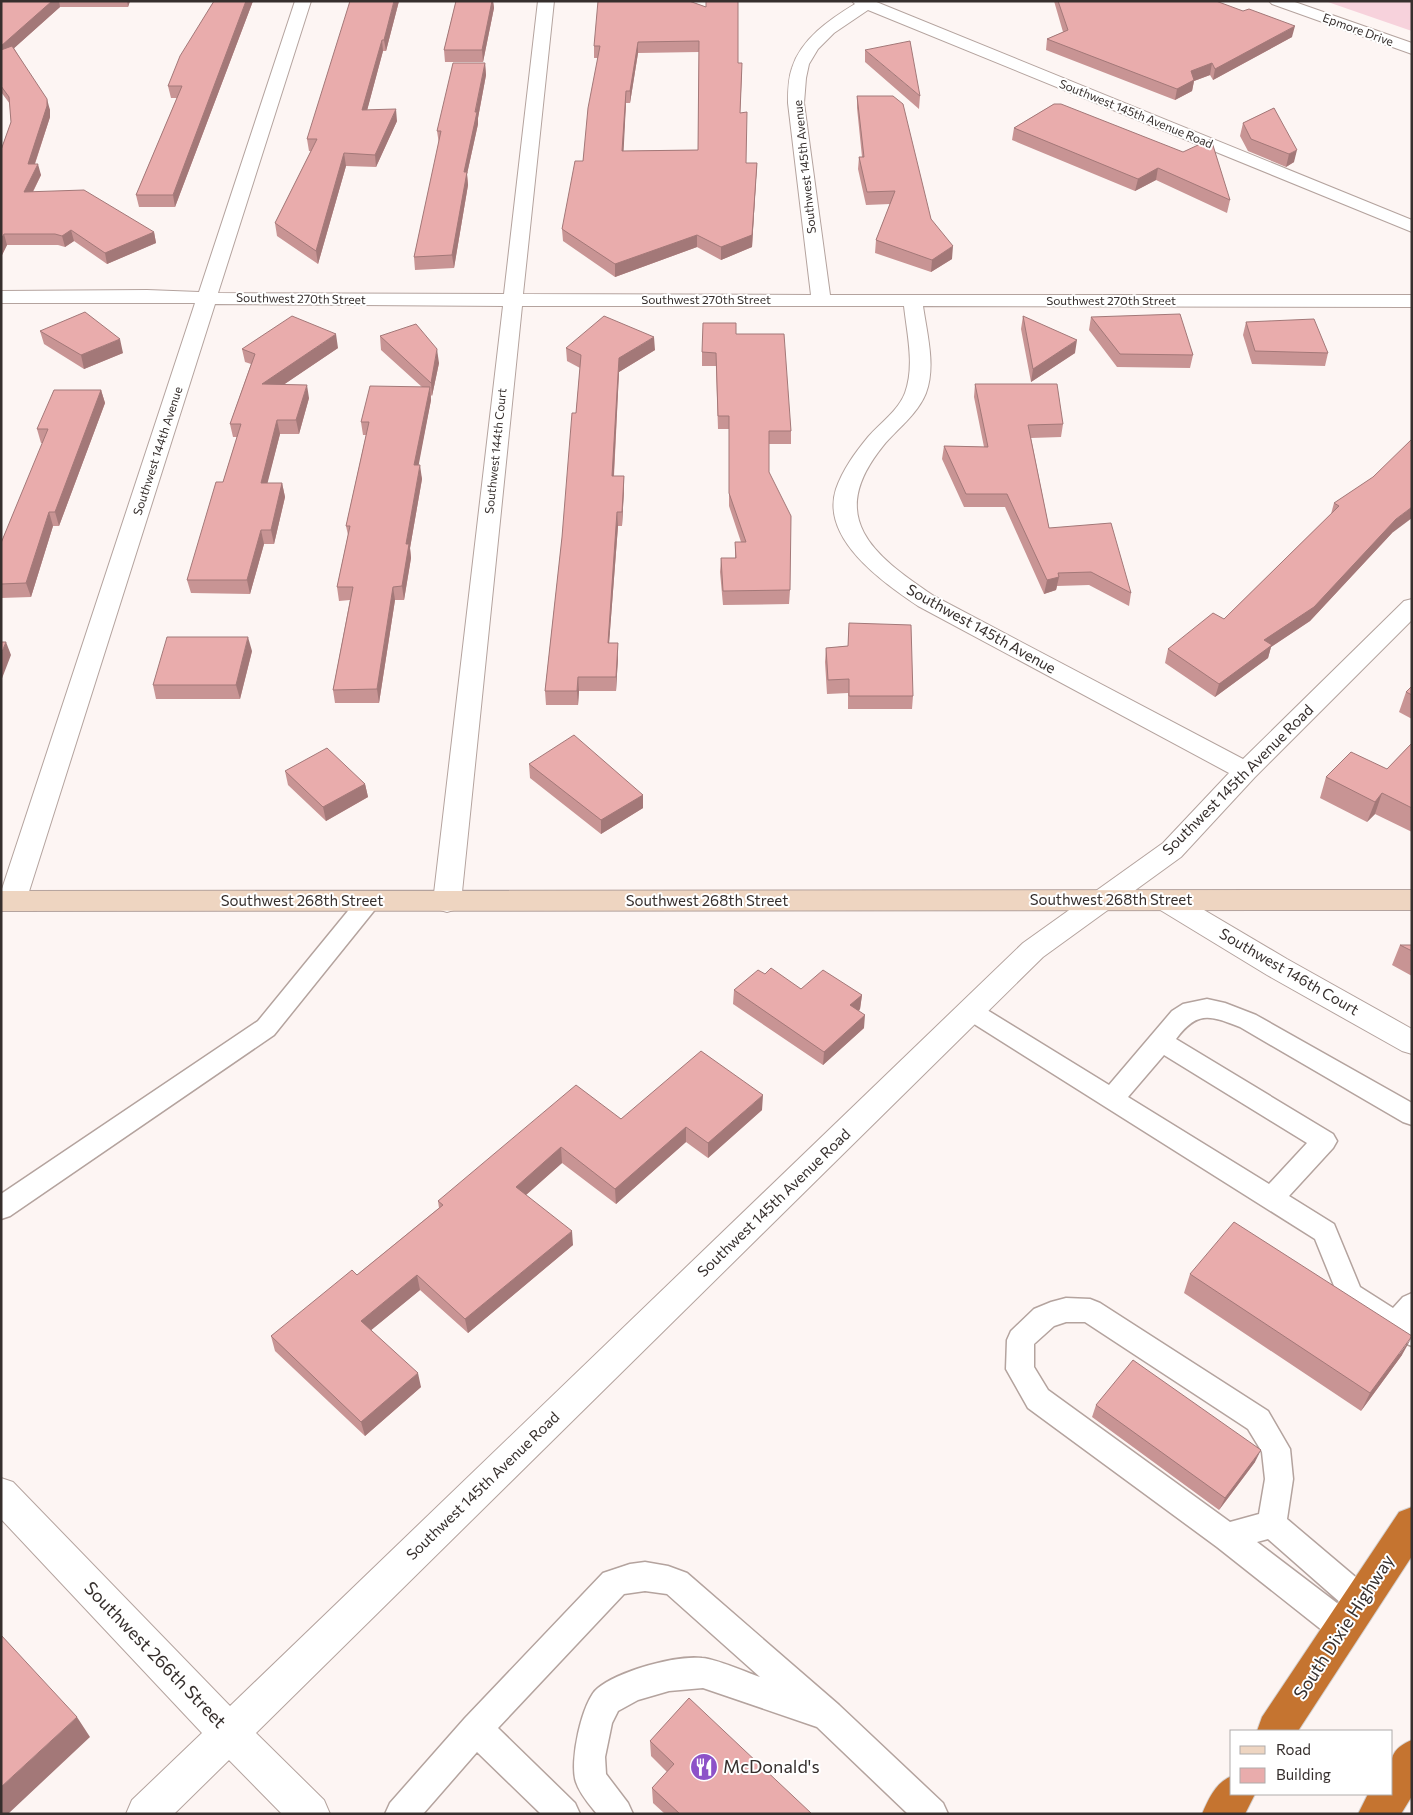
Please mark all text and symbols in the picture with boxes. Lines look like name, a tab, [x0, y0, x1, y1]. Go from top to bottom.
street label: Epmore Drive	[1321, 10, 1396, 48]
street label: Southwest 145th Avenue Road	[1057, 76, 1215, 150]
street label: Southwest 145th Avenue	[790, 100, 818, 235]
street label: Southwest 270th Street	[236, 290, 366, 306]
street label: Southwest 270th Street	[641, 292, 771, 306]
street label: Southwest 270th Street	[1046, 293, 1176, 307]
street label: Southwest 144th Avenue	[130, 385, 184, 517]
street label: Southwest 144th Court	[481, 387, 509, 514]
street label: Southwest 145th Avenue	[904, 580, 1059, 677]
street label: Southwest 145th Avenue Road	[1158, 700, 1316, 858]
street label: Southwest 268th Street	[1030, 890, 1192, 908]
street label: Southwest 268th Street	[221, 891, 383, 909]
street label: Southwest 268th Street	[626, 891, 788, 909]
street label: Southwest 146th Court	[1217, 924, 1362, 1018]
street label: Southwest 145th Avenue Road	[693, 1124, 854, 1280]
street label: Southwest 145th Avenue Road	[402, 1407, 563, 1563]
street label: South Dixie Highway	[1288, 1550, 1398, 1703]
street label: Southwest 266th Street	[80, 1576, 231, 1732]
legend	[1230, 1730, 1393, 1795]
text: Road	[1276, 1740, 1311, 1758]
restaurant icon: McDonald's	[689, 1752, 719, 1782]
place label: McDonald's	[723, 1755, 820, 1777]
text: Building	[1276, 1765, 1331, 1783]

